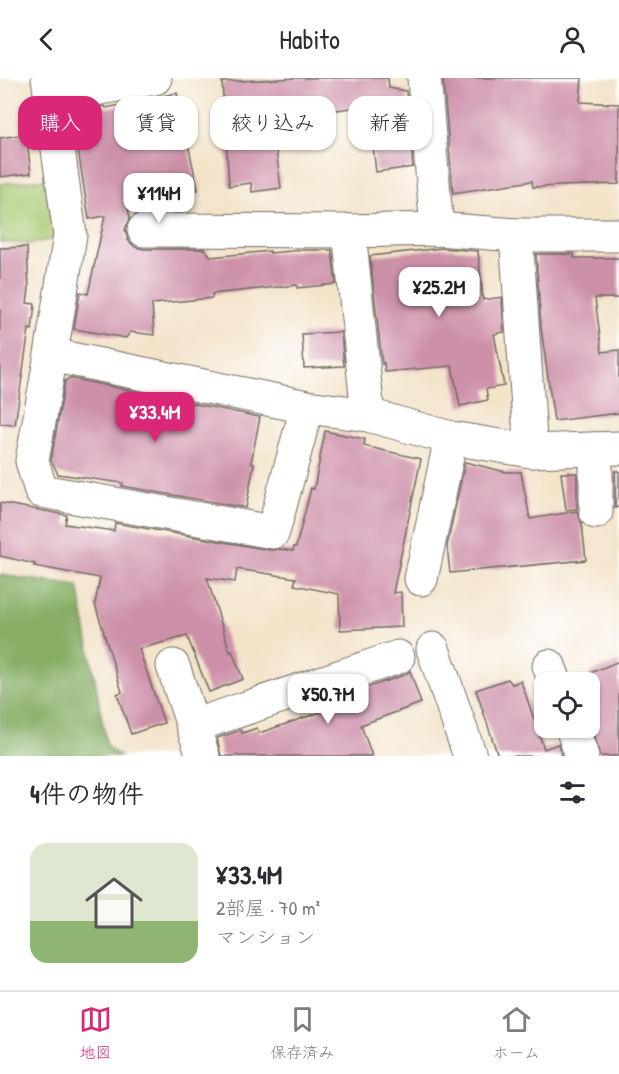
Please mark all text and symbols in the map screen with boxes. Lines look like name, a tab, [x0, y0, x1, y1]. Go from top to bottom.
text: Habito	[279, 21, 340, 57]
icon: back	[30, 23, 63, 56]
icon: person	[556, 23, 589, 56]
chip: 購入	[18, 96, 102, 150]
chip: 賃貸	[114, 96, 198, 150]
chip: 絞り込み	[210, 96, 336, 150]
chip: 新着	[348, 96, 432, 150]
pin: ¥114M	[117, 173, 201, 224]
text: ¥114M	[137, 179, 181, 206]
pin: ¥25.2M	[390, 267, 488, 318]
text: ¥25.2M	[413, 273, 465, 300]
pin: ¥33.4M	[106, 392, 204, 443]
text: ¥33.4M	[130, 398, 180, 425]
map controls	[534, 672, 600, 738]
button: locate	[534, 672, 600, 738]
pin: ¥50.7M	[279, 674, 377, 725]
text: ¥50.7M	[302, 680, 354, 707]
text: 4件の物件	[30, 776, 144, 811]
icon: filters	[556, 776, 589, 809]
text: ¥33.4M	[216, 857, 282, 892]
icon: home	[78, 867, 150, 939]
text: 2部屋 · 70 m²	[216, 894, 320, 921]
text: マンション	[216, 923, 315, 950]
tab: 地図	[79, 1003, 112, 1063]
tab: 保存済み	[270, 1003, 334, 1063]
tab: ホーム	[493, 1003, 540, 1063]

